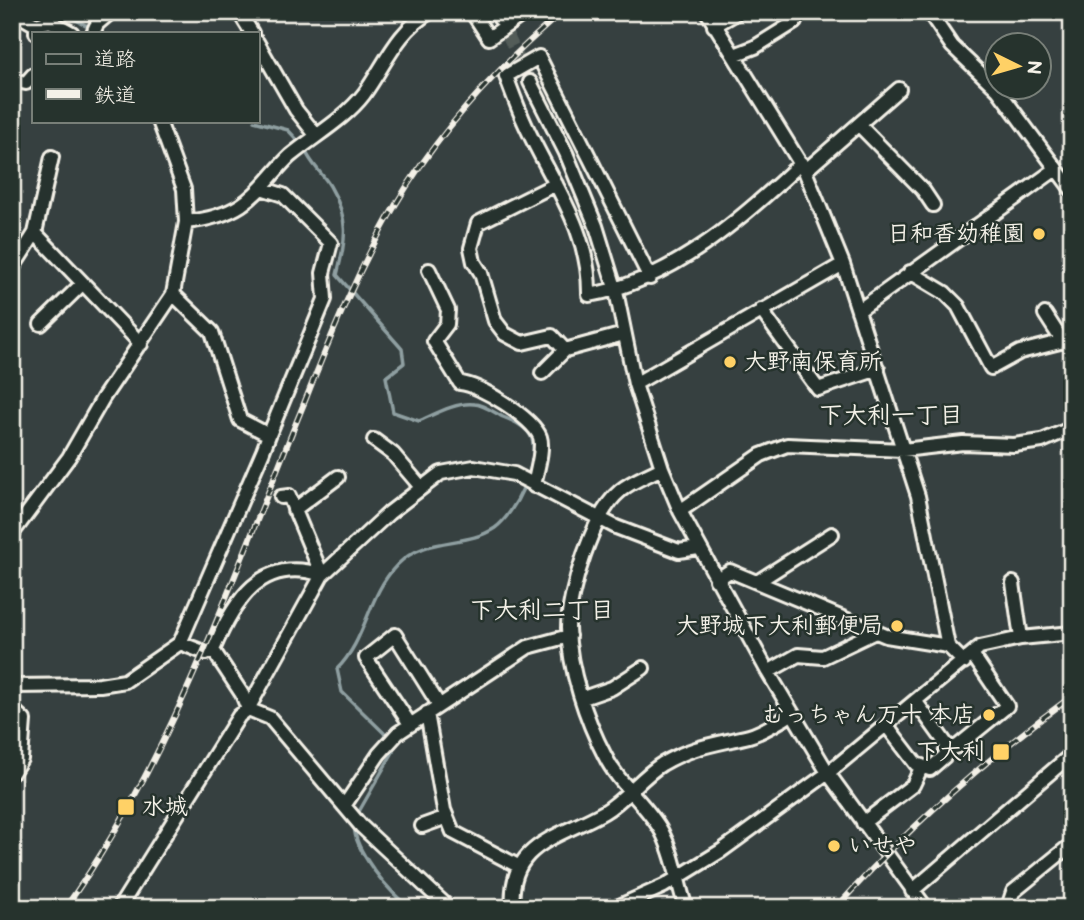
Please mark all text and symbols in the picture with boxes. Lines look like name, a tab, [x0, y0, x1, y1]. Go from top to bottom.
legend	[32, 32, 259, 122]
north arrow	[982, 32, 1052, 102]
text: 道路	[94, 47, 136, 72]
text: N	[1021, 59, 1046, 75]
text: 鉄道	[94, 83, 136, 108]
place label: 日和香幼稚園	[887, 220, 1025, 248]
marker: 日和香幼稚園	[1031, 226, 1047, 242]
place label: 大野南保育所	[744, 348, 882, 376]
marker: 大野南保育所	[722, 354, 738, 370]
district label: 下大利一丁目	[819, 401, 963, 430]
district label: 下大利二丁目	[470, 596, 614, 625]
place label: 大野城下大利郵便局	[676, 612, 883, 640]
marker: 大野城下大利郵便局	[889, 618, 905, 634]
place label: むっちゃん万十 本店	[762, 701, 975, 729]
marker: むっちゃん万十 本店	[981, 707, 997, 723]
place label: 下大利	[916, 738, 985, 766]
marker: 下大利	[991, 742, 1011, 762]
place label: 水城	[142, 793, 188, 821]
marker: 水城	[116, 797, 136, 817]
place label: いせや	[848, 832, 917, 860]
marker: いせや	[826, 838, 842, 854]

